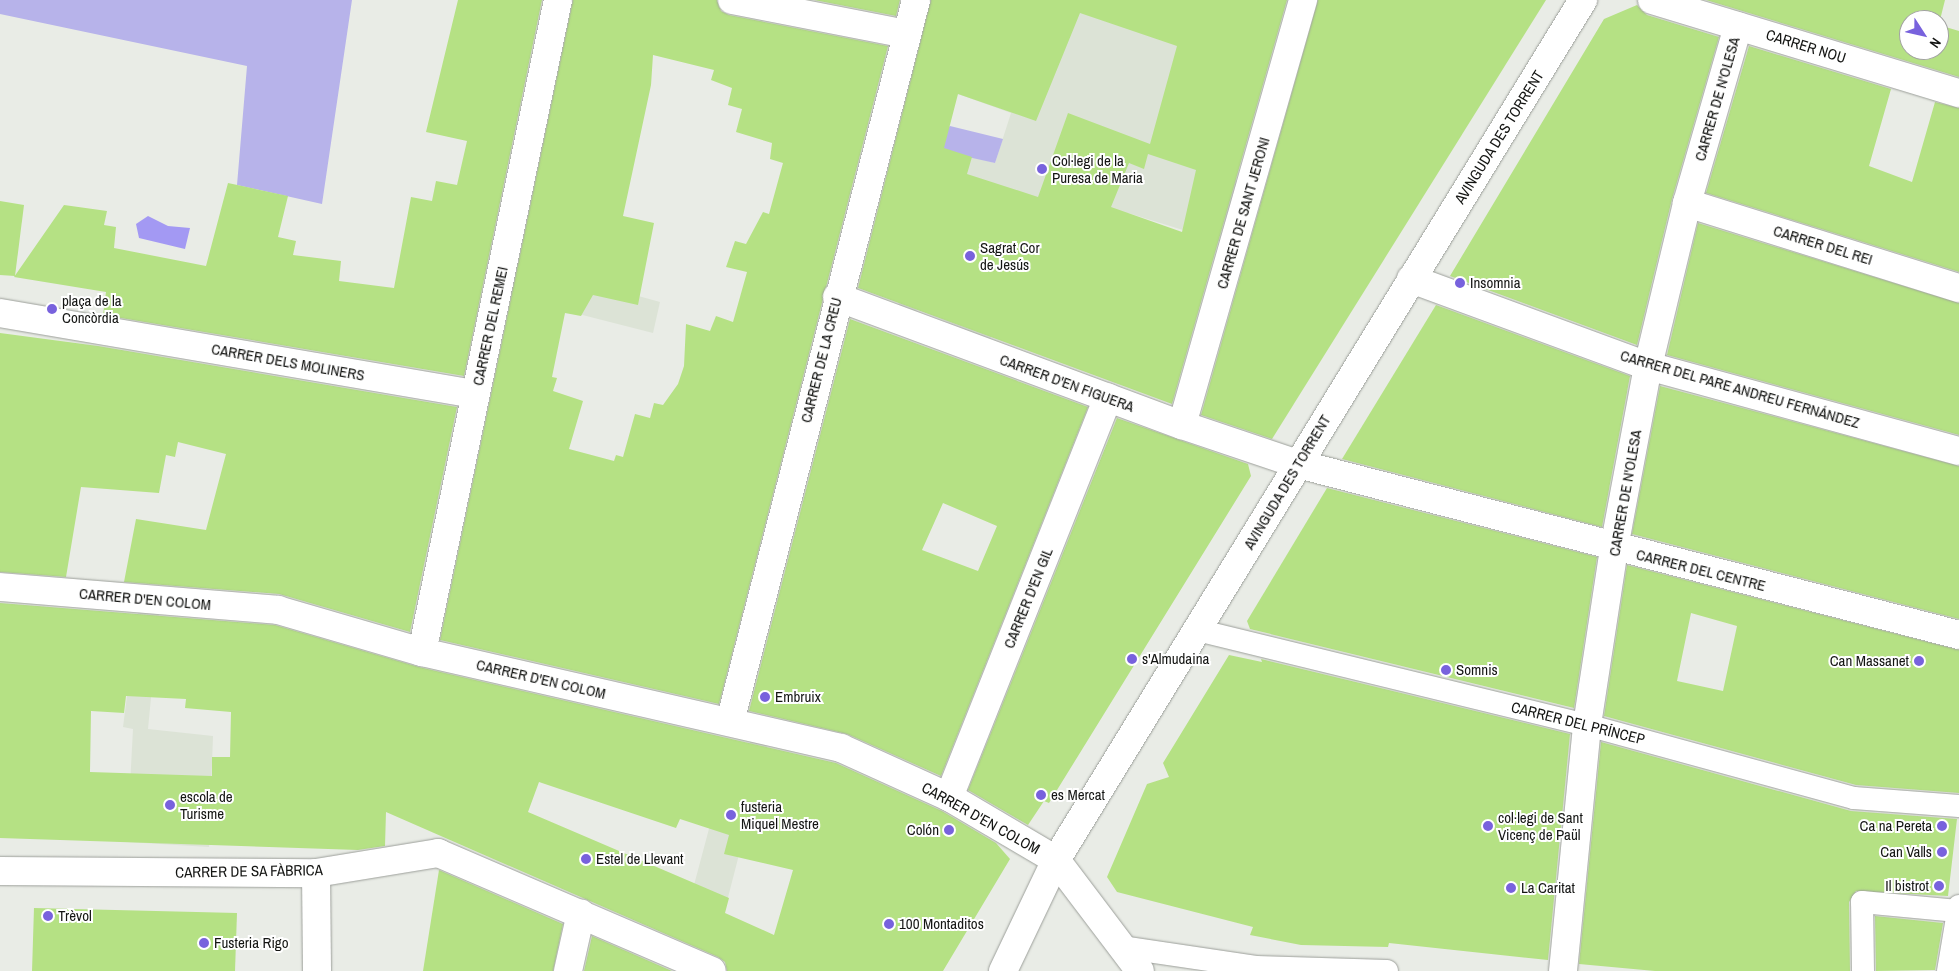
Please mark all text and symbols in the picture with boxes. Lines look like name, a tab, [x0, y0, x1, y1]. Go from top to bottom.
north arrow	[1899, 10, 1949, 60]
street label: CARRER NOU	[1764, 25, 1848, 67]
text: N	[1926, 34, 1945, 52]
street label: CARRER DE N'OLESA	[1691, 35, 1743, 163]
street label: AVINGUDA DES TORRENT	[1450, 67, 1548, 207]
street label: CARRER DE SANT JERONI	[1213, 135, 1273, 291]
place label: Col·legi de la Puresa de Maria	[1052, 151, 1143, 186]
marker: Col·legi de la Puresa de Maria	[1036, 163, 1048, 175]
street label: CARRER DEL REI	[1771, 221, 1875, 269]
place label: Sagrat Cor de Jesús	[980, 238, 1039, 273]
marker: Sagrat Cor de Jesús	[964, 250, 976, 262]
street label: CARRER DEL REMEI	[469, 265, 511, 387]
place label: Insomnia	[1470, 274, 1521, 292]
marker: Insomnia	[1454, 277, 1466, 289]
place label: plaça de la Concòrdia	[62, 291, 121, 326]
street label: CARRER DE LA CREU	[797, 295, 845, 425]
marker: plaça de la Concòrdia	[46, 303, 58, 315]
street label: CARRER DELS MOLINERS	[210, 340, 366, 384]
street label: CARRER DEL PARE ANDREU FERNÁNDEZ	[1618, 346, 1862, 432]
street label: CARRER D'EN FIGUERA	[997, 350, 1137, 416]
street label: AVINGUDA DES TORRENT	[1239, 411, 1335, 553]
street label: CARRER DE N'OLESA	[1605, 428, 1645, 558]
street label: CARRER D'EN GIL	[1000, 545, 1056, 651]
street label: CARRER DEL CENTRE	[1634, 545, 1768, 595]
street label: CARRER D'EN COLOM	[78, 584, 212, 614]
place label: s'Almudaina	[1142, 650, 1209, 668]
place label: Can Massanet	[1830, 652, 1909, 670]
marker: s'Almudaina	[1126, 653, 1138, 665]
street label: CARRER D'EN COLOM	[475, 655, 607, 703]
marker: Can Massanet	[1913, 655, 1925, 667]
place label: Somnis	[1456, 661, 1498, 679]
marker: Somnis	[1440, 664, 1452, 676]
place label: Embruix	[775, 688, 821, 706]
marker: Embruix	[759, 691, 771, 703]
street label: CARRER DEL PRÍNCEP	[1509, 698, 1647, 748]
street label: CARRER D'EN COLOM	[919, 778, 1043, 858]
place label: es Mercat	[1051, 786, 1105, 804]
place label: escola de Turisme	[180, 787, 233, 822]
marker: es Mercat	[1035, 789, 1047, 801]
place label: fusteria Miquel Mestre	[741, 797, 819, 832]
marker: escola de Turisme	[164, 799, 176, 811]
place label: col·legi de Sant Vicenç de Paül	[1498, 808, 1583, 843]
marker: fusteria Miquel Mestre	[725, 809, 737, 821]
place label: Ca na Pereta	[1860, 817, 1932, 835]
marker: col·legi de Sant Vicenç de Paül	[1482, 820, 1494, 832]
marker: Ca na Pereta	[1936, 820, 1948, 832]
place label: Colón	[907, 821, 939, 839]
marker: Colón	[943, 824, 955, 836]
place label: Can Valls	[1880, 843, 1932, 861]
marker: Can Valls	[1936, 846, 1948, 858]
place label: Estel de Llevant	[596, 850, 684, 868]
marker: Estel de Llevant	[580, 853, 592, 865]
street label: CARRER DE SA FÀBRICA	[175, 861, 323, 881]
place label: Il bistrot	[1885, 877, 1929, 895]
place label: La Caritat	[1521, 879, 1575, 897]
marker: Il bistrot	[1933, 880, 1945, 892]
marker: La Caritat	[1505, 882, 1517, 894]
place label: Trèvol	[58, 907, 92, 925]
marker: Trèvol	[42, 910, 54, 922]
place label: 100 Montaditos	[899, 915, 984, 933]
marker: 100 Montaditos	[883, 918, 895, 930]
place label: Fusteria Rigo	[214, 934, 289, 952]
marker: Fusteria Rigo	[198, 937, 210, 949]

